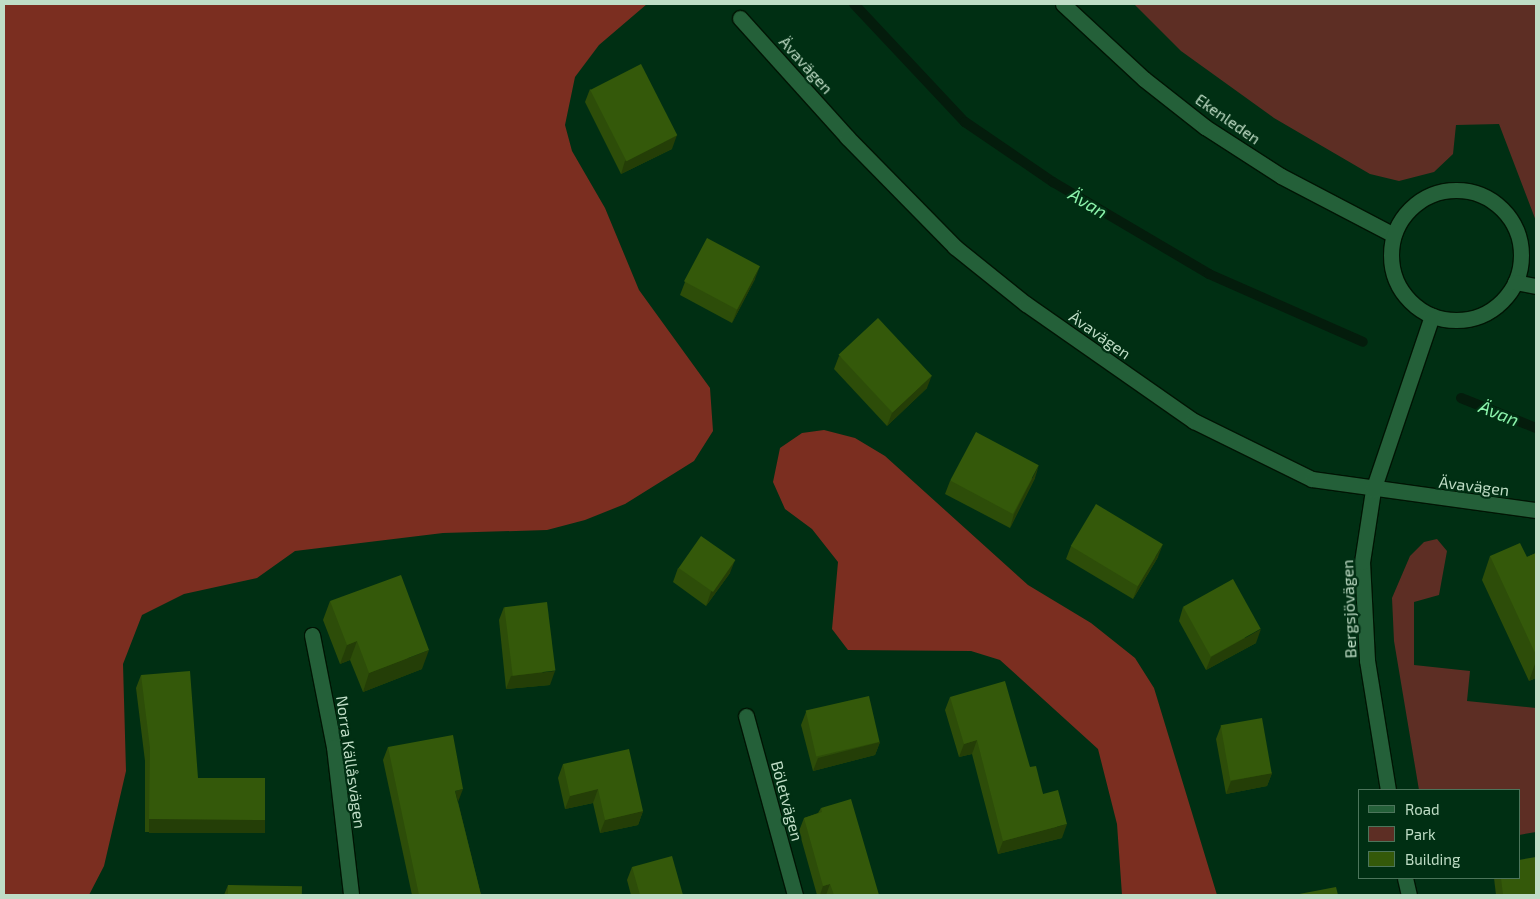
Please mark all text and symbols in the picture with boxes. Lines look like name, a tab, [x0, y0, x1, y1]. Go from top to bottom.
street label: Ävavägen	[775, 32, 837, 98]
street label: Ekenleden	[1192, 90, 1264, 148]
water label: Ävan	[1065, 183, 1111, 223]
street label: Ävavägen	[1066, 307, 1134, 363]
water label: Ävan	[1476, 395, 1522, 431]
street label: Ävavägen	[1438, 472, 1510, 500]
street label: Bergsjövägen	[1338, 559, 1360, 659]
street label: Norra Källåsvägen	[332, 694, 370, 830]
street label: Böletvägen	[767, 759, 807, 843]
legend	[1358, 789, 1520, 879]
text: Road	[1405, 800, 1440, 818]
text: Park	[1405, 825, 1436, 843]
text: Building	[1405, 850, 1460, 868]

